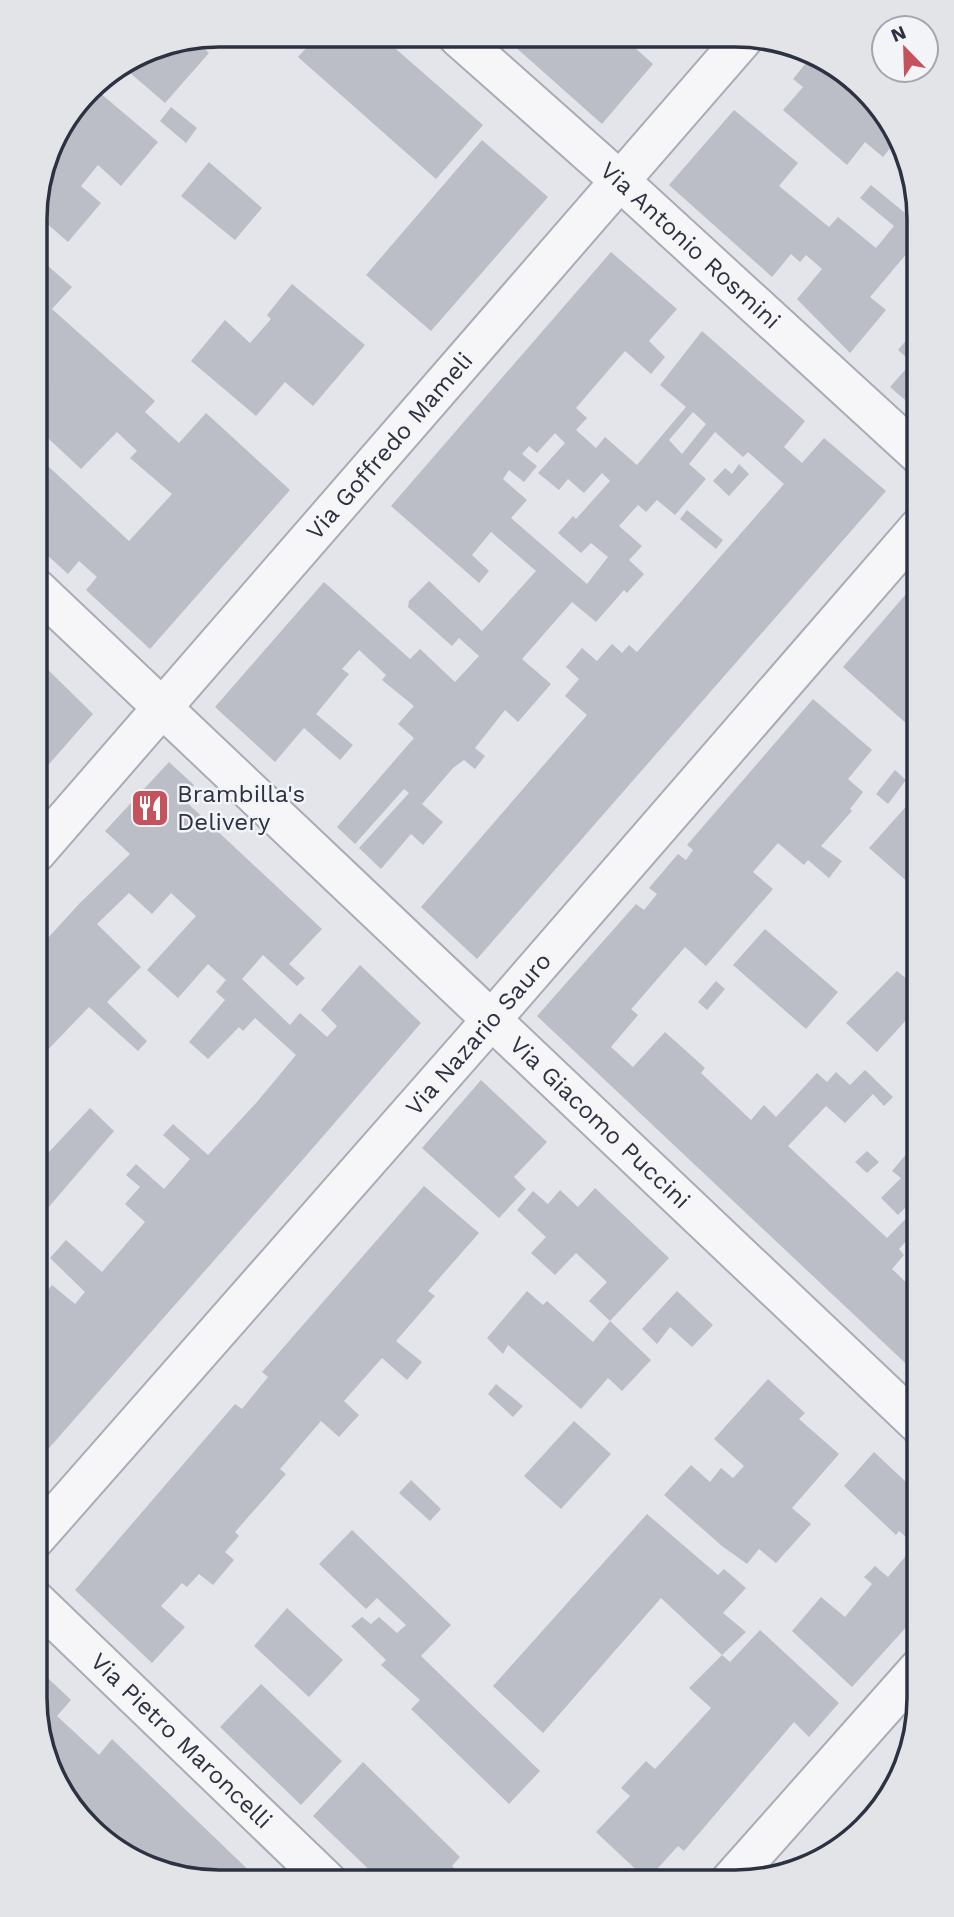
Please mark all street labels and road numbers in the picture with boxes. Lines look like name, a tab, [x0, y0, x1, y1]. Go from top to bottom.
street label: Via Antonio Rosmini	[594, 156, 786, 335]
street label: Via Goffredo Mameli	[301, 347, 478, 545]
street label: Via Nazario Sauro	[400, 947, 557, 1121]
street label: Via Giacomo Puccini	[504, 1031, 696, 1215]
street label: Via Pietro Maroncelli	[85, 1647, 278, 1834]

